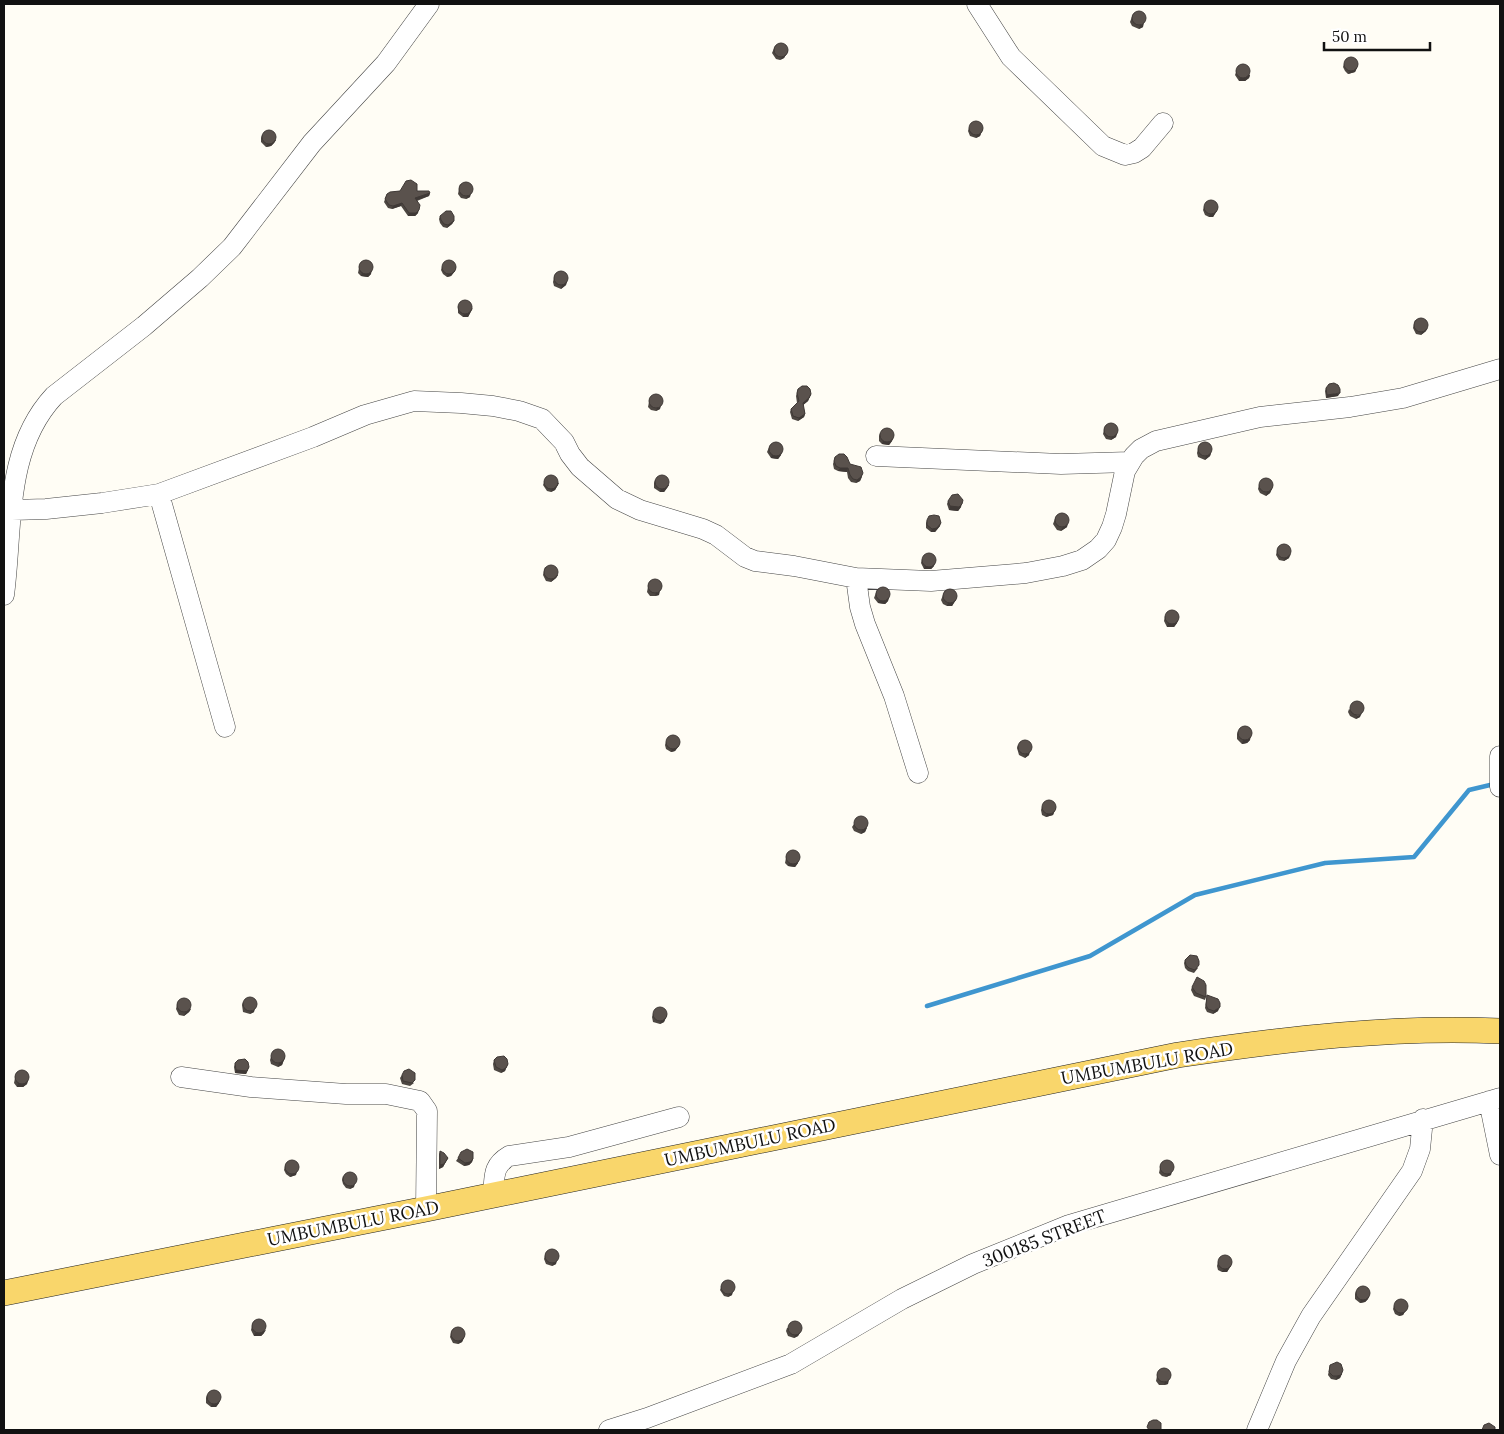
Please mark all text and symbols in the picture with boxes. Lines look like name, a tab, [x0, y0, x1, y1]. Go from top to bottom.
scale bar	[1324, 20, 1430, 52]
text: 50 m	[1332, 27, 1367, 46]
street label: UMBUMBULU ROAD	[1059, 1037, 1235, 1089]
street label: UMBUMBULU ROAD	[662, 1113, 838, 1171]
street label: UMBUMBULU ROAD	[265, 1195, 441, 1251]
street label: 300185 STREET	[979, 1204, 1109, 1272]

